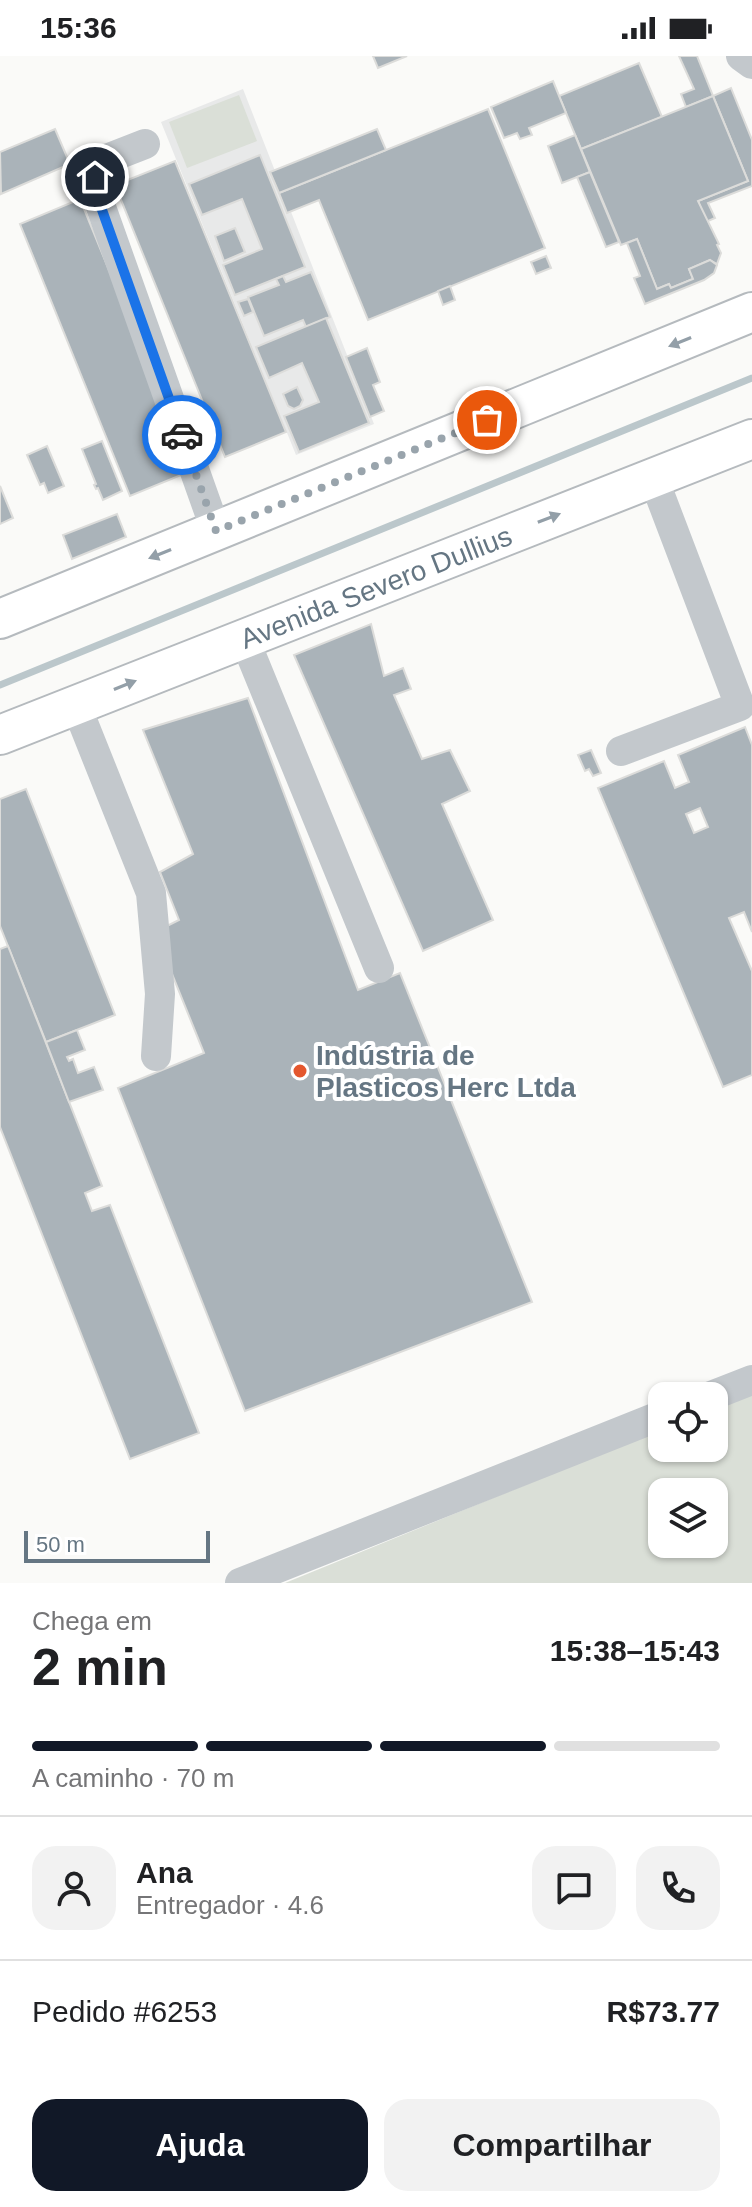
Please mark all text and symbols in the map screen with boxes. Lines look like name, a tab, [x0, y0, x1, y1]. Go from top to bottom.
text: 15:36	[40, 11, 117, 44]
pin	[61, 143, 129, 211]
icon: home	[73, 155, 117, 199]
one-way arrow	[668, 335, 692, 348]
pin	[453, 386, 521, 454]
courier	[142, 395, 222, 475]
icon: bag	[465, 398, 509, 442]
icon: car	[160, 413, 204, 457]
one-way arrow	[537, 512, 561, 525]
street label: Avenida Severo Dullius	[236, 520, 516, 654]
one-way arrow	[148, 548, 172, 561]
one-way arrow	[113, 679, 137, 692]
place label: Indústria de Plasticos Herc Ltda	[316, 1040, 576, 1103]
marker: Indústria de Plasticos Herc Ltda	[291, 1062, 309, 1080]
map controls	[648, 1382, 728, 1558]
button: locate	[648, 1382, 728, 1462]
button: layers	[648, 1478, 728, 1558]
scale bar	[24, 1527, 210, 1563]
text: 50 m	[36, 1532, 85, 1557]
text: Chega em	[32, 1606, 152, 1636]
text: 15:38–15:43	[550, 1634, 720, 1667]
text: 2 min	[32, 1638, 168, 1696]
text: A caminho · 70 m	[32, 1763, 234, 1793]
button: person	[32, 1846, 116, 1930]
button: chat	[532, 1846, 616, 1930]
button: phone	[636, 1846, 720, 1930]
text: Ana	[136, 1856, 193, 1889]
text: Entregador · 4.6	[136, 1890, 324, 1920]
text: Pedido #6253	[32, 1995, 217, 2028]
text: R$73.77	[607, 1995, 720, 2028]
button: Ajuda	[32, 2099, 368, 2191]
button: Compartilhar	[384, 2099, 720, 2191]

